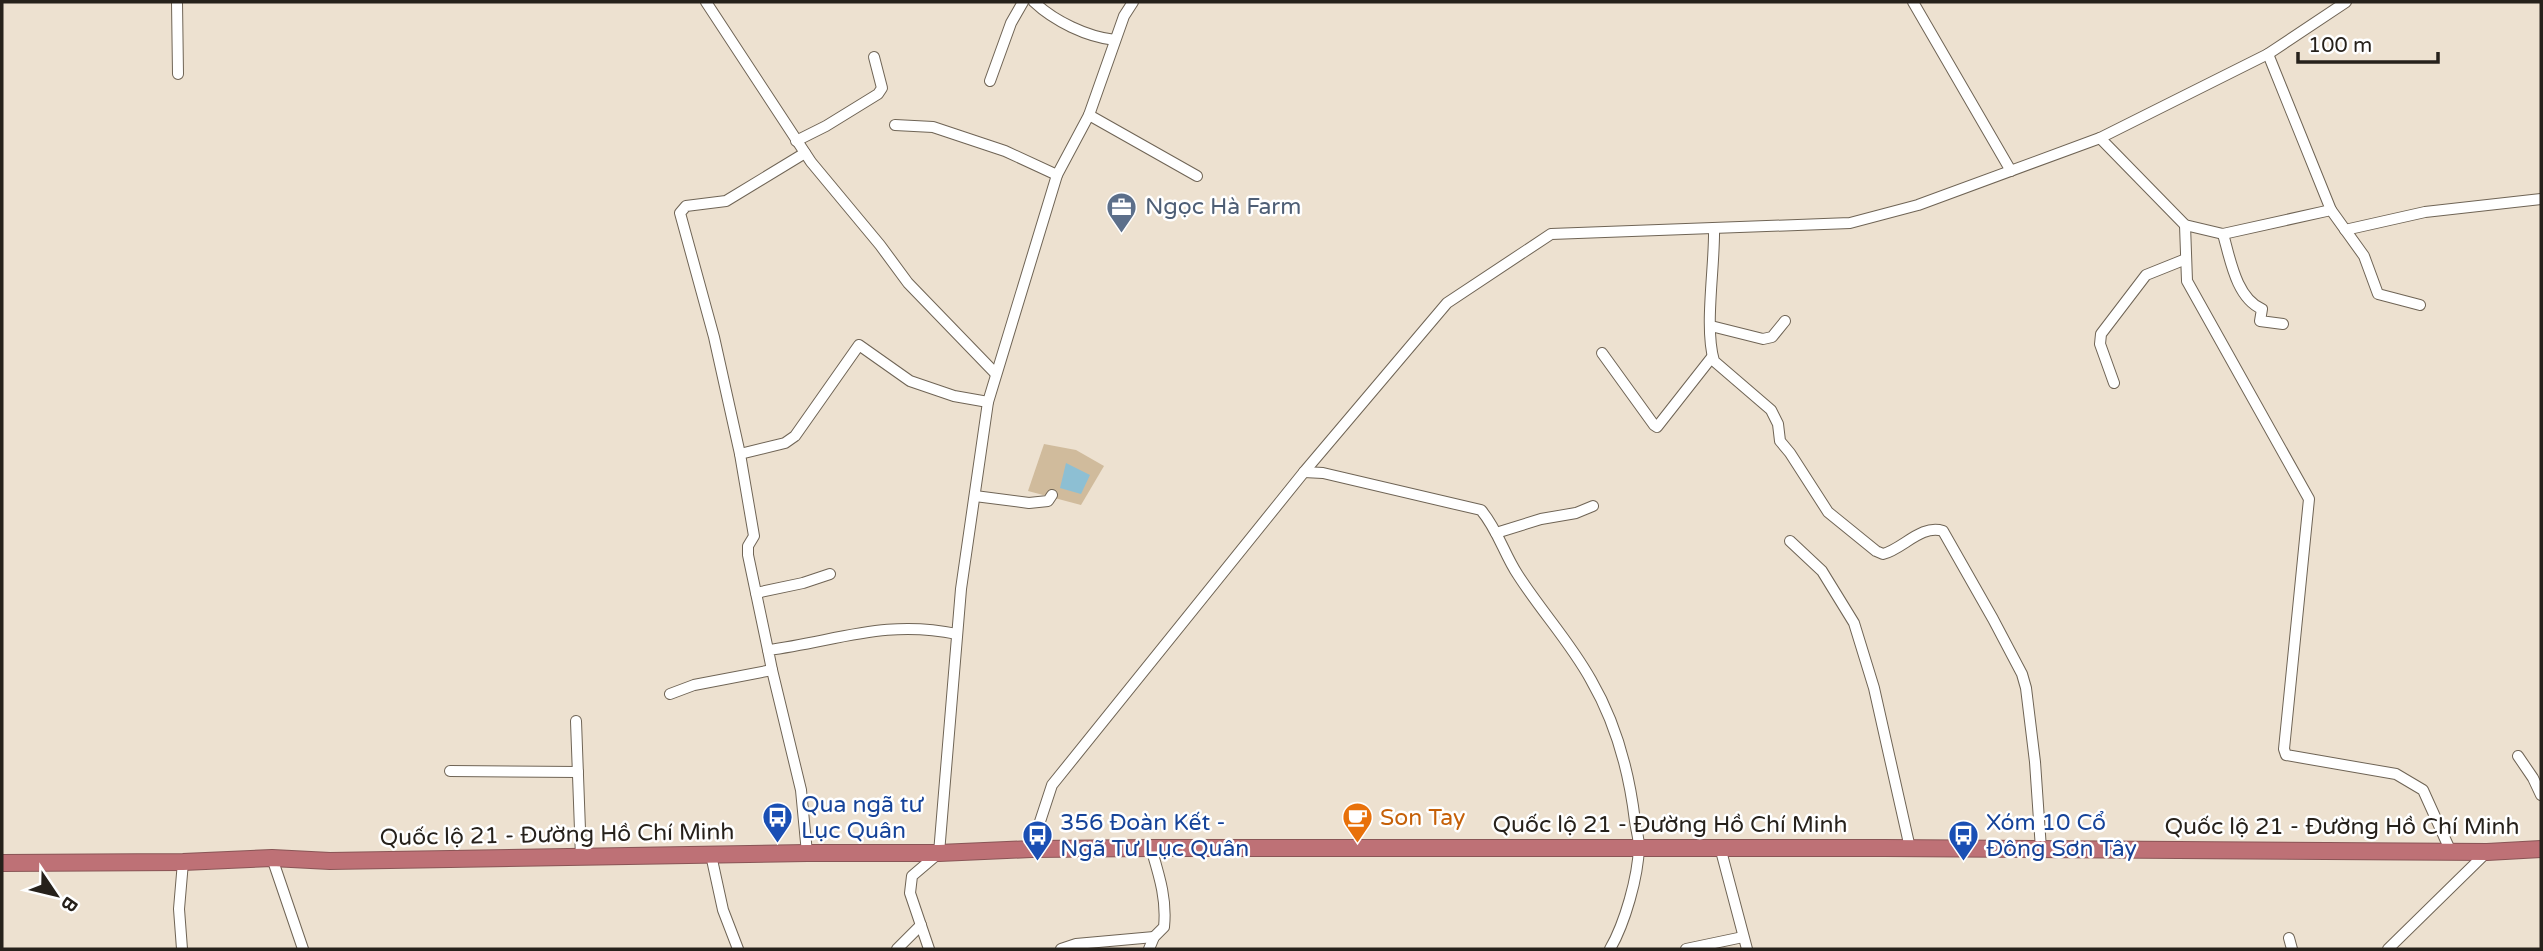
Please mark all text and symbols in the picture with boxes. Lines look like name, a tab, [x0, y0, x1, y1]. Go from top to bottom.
scale bar	[2298, 21, 2438, 65]
text: 100 m	[2308, 33, 2372, 58]
office icon: Ngọc Hà Farm	[1105, 190, 1139, 234]
place label: Ngọc Hà Farm	[1145, 193, 1301, 221]
place label: Qua ngã tư Lục Quân	[801, 791, 925, 845]
bus stop icon: Qua ngã tư Lục Quân	[761, 801, 795, 845]
cafe icon: Son Tay	[1340, 801, 1374, 845]
place label: Son Tay	[1380, 804, 1465, 832]
place label: 356 Đoàn Kết - Ngã Tư Lục Quân	[1060, 809, 1249, 863]
place label: Xóm 10 Cổ Đông Sơn Tây	[1986, 809, 2137, 863]
street label: Quốc lộ 21 - Đường Hồ Chí Minh	[1492, 811, 1848, 839]
street label: Quốc lộ 21 - Đường Hồ Chí Minh	[2164, 813, 2520, 841]
street label: Quốc lộ 21 - Đường Hồ Chí Minh	[379, 818, 735, 852]
bus stop icon: 356 Đoàn Kết - Ngã Tư Lục Quân	[1020, 819, 1054, 863]
bus stop icon: Xóm 10 Cổ Đông Sơn Tây	[1946, 819, 1980, 863]
north arrow	[21, 860, 91, 930]
text: B	[56, 892, 82, 916]

